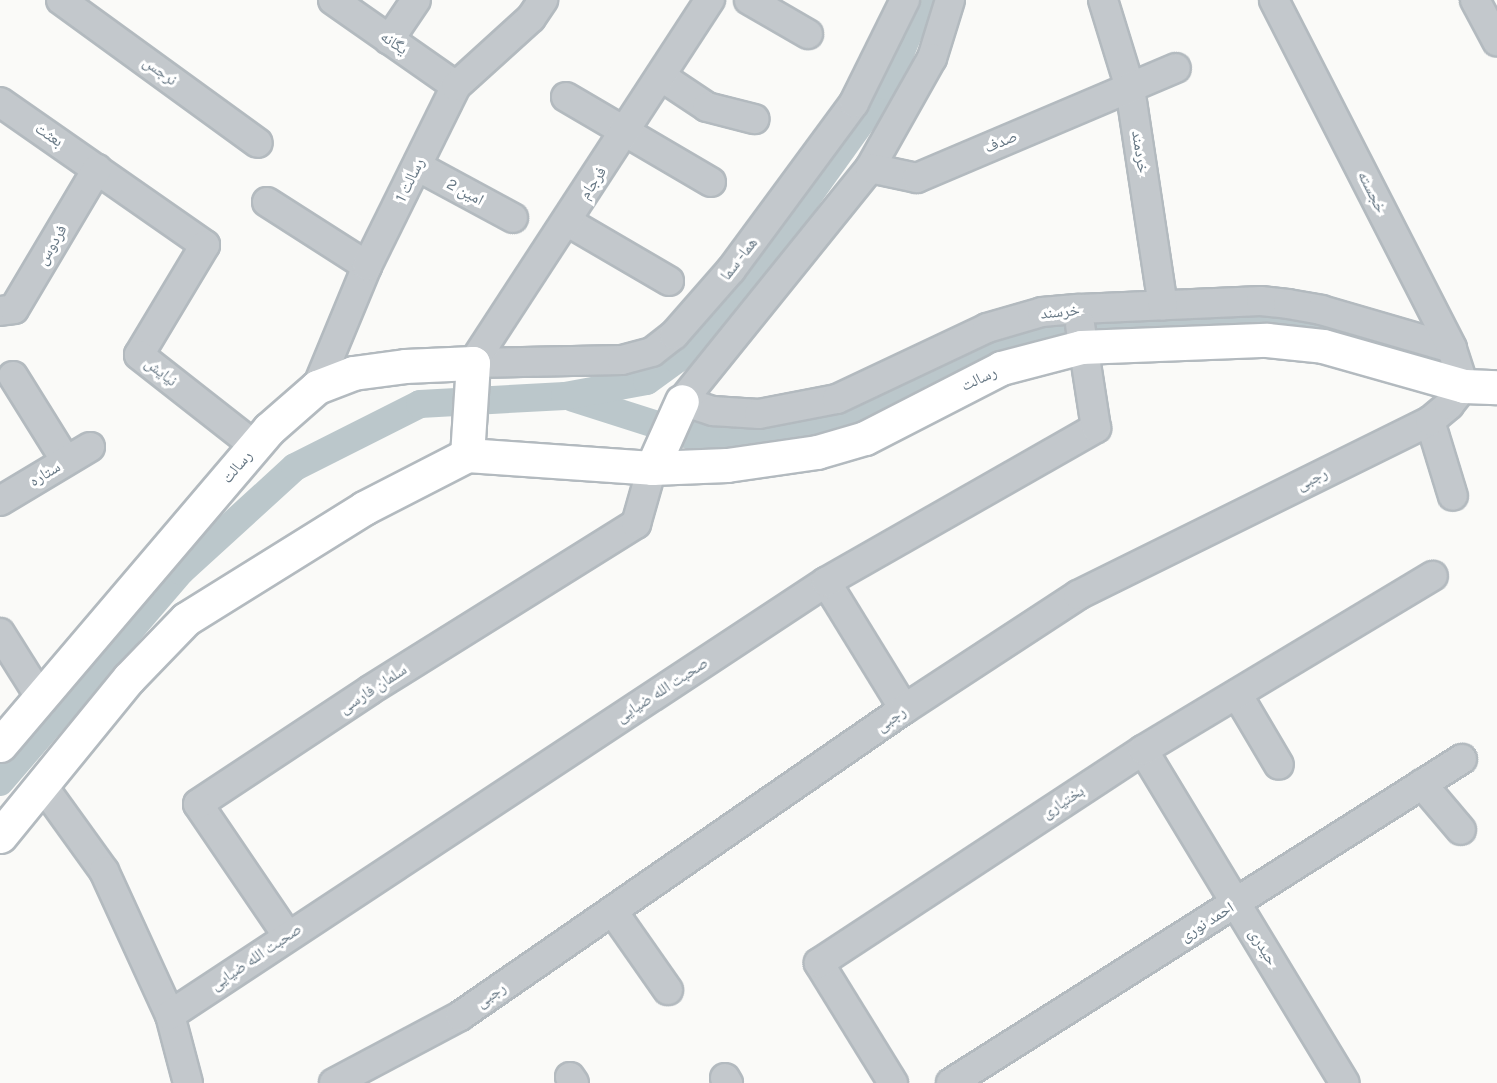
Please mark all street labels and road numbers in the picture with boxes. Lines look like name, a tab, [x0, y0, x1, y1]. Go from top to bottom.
street label: یگانه	[377, 27, 411, 59]
street label: نرجس	[139, 52, 181, 90]
street label: بعثت	[31, 119, 67, 151]
street label: صدف	[982, 127, 1020, 157]
street label: خردمند	[1127, 129, 1153, 175]
street label: رسالت 1	[391, 155, 429, 205]
street label: فرجام	[575, 163, 611, 203]
street label: خجسته	[1353, 168, 1391, 216]
street label: امین 2	[443, 174, 487, 210]
street label: فردوس	[33, 221, 71, 269]
street label: هما- سما	[716, 234, 762, 284]
street label: خرسند	[1039, 300, 1081, 324]
street label: نیایش	[141, 353, 181, 391]
street label: رسالت	[958, 362, 1000, 396]
street label: رسالت	[218, 447, 256, 487]
street label: ستاره	[26, 457, 64, 491]
street label: رجبی	[1293, 463, 1331, 495]
street label: صحبت الله ضیایی	[612, 653, 712, 727]
street label: سلمان فارسی	[336, 660, 410, 718]
street label: رجبی	[872, 702, 910, 736]
street label: بختیاری	[1038, 781, 1088, 823]
street label: احمد نوری	[1177, 898, 1237, 946]
street label: صحبت الله ضیایی	[207, 919, 305, 995]
street label: حیدری	[1245, 925, 1281, 969]
street label: رجبی	[472, 978, 510, 1012]

